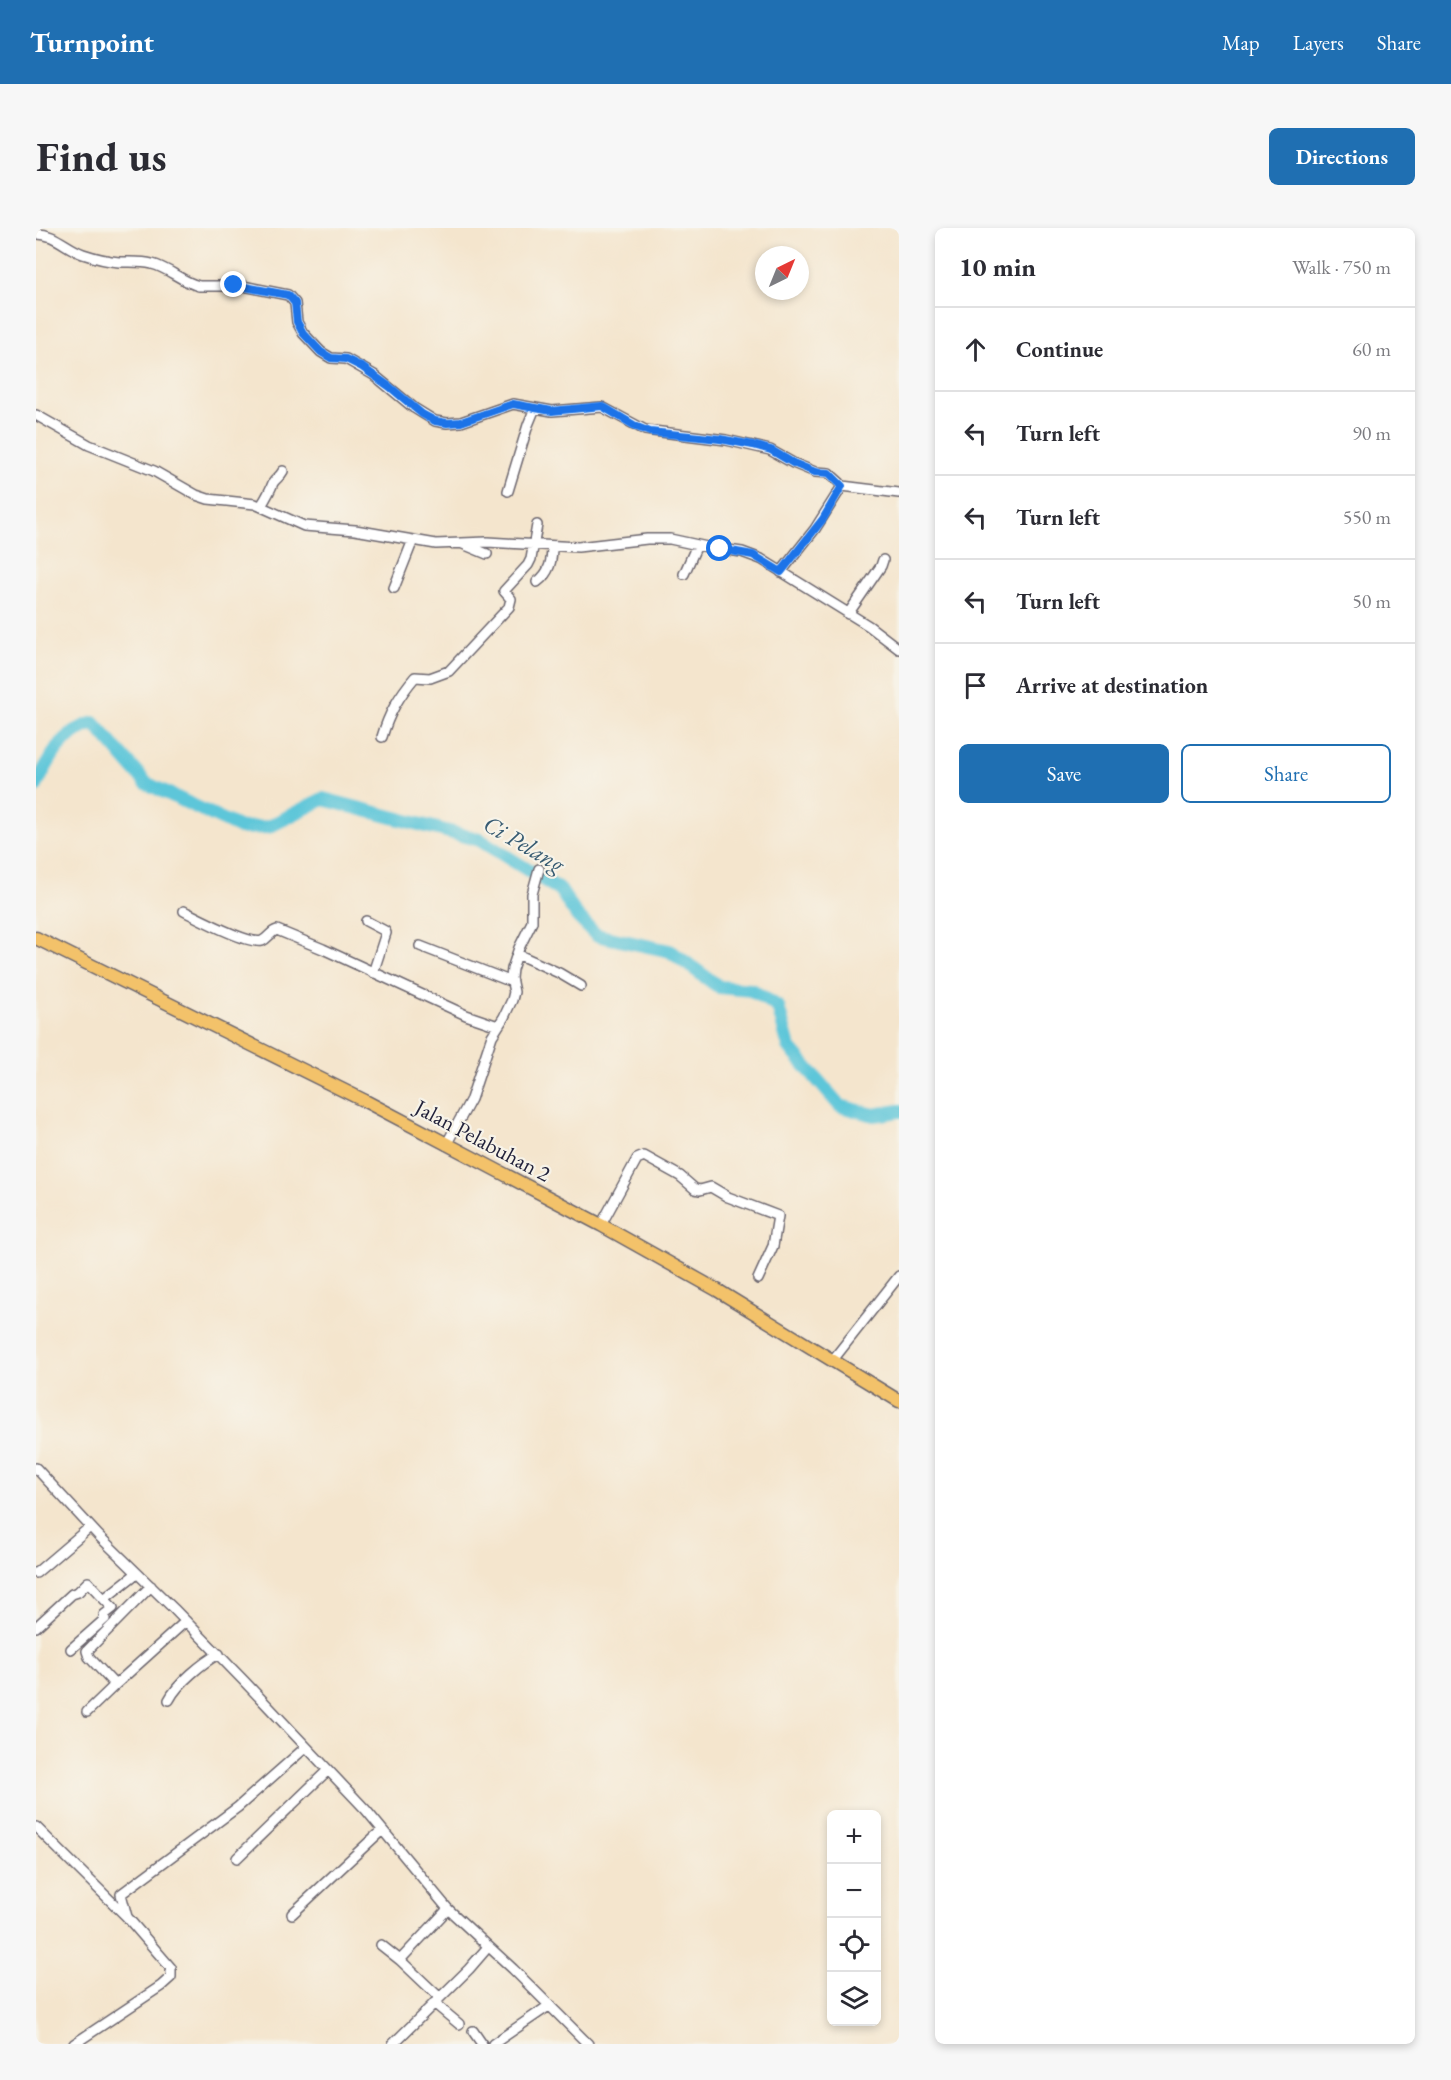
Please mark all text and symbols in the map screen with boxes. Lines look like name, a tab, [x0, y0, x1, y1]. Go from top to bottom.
text: Turnpoint	[30, 24, 154, 60]
text: Map	[1222, 29, 1260, 56]
text: Layers	[1293, 29, 1344, 56]
text: Share	[1377, 29, 1421, 56]
button: Directions	[1269, 128, 1415, 185]
text: Find us	[36, 129, 167, 184]
north arrow	[755, 246, 809, 300]
text: 10 min	[959, 250, 1036, 284]
text: Walk · 750 m	[1292, 254, 1391, 280]
route end	[220, 271, 246, 297]
icon: ahead	[959, 333, 992, 366]
text: Continue	[1016, 335, 1103, 364]
text: 60 m	[1352, 336, 1391, 362]
icon: left	[959, 417, 992, 450]
text: Turn left	[1016, 419, 1100, 448]
text: 90 m	[1352, 420, 1391, 446]
icon: left	[959, 501, 992, 534]
text: Turn left	[1016, 503, 1100, 532]
text: 550 m	[1343, 504, 1391, 530]
route start	[706, 535, 732, 561]
icon: left	[959, 585, 992, 618]
text: Turn left	[1016, 587, 1100, 616]
text: 50 m	[1352, 588, 1391, 614]
icon: arrive	[959, 669, 992, 702]
text: Arrive at destination	[1016, 671, 1208, 700]
button: Save	[959, 744, 1169, 803]
button: Share	[1181, 744, 1391, 803]
water label: Ci Pelang	[478, 808, 571, 880]
street label: Jalan Pelabuhan 2	[408, 1092, 556, 1189]
map controls	[827, 1810, 881, 2026]
button: +	[827, 1810, 881, 1864]
button: −	[827, 1864, 881, 1918]
button: locate	[827, 1918, 881, 1972]
button: layers	[827, 1972, 881, 2026]

